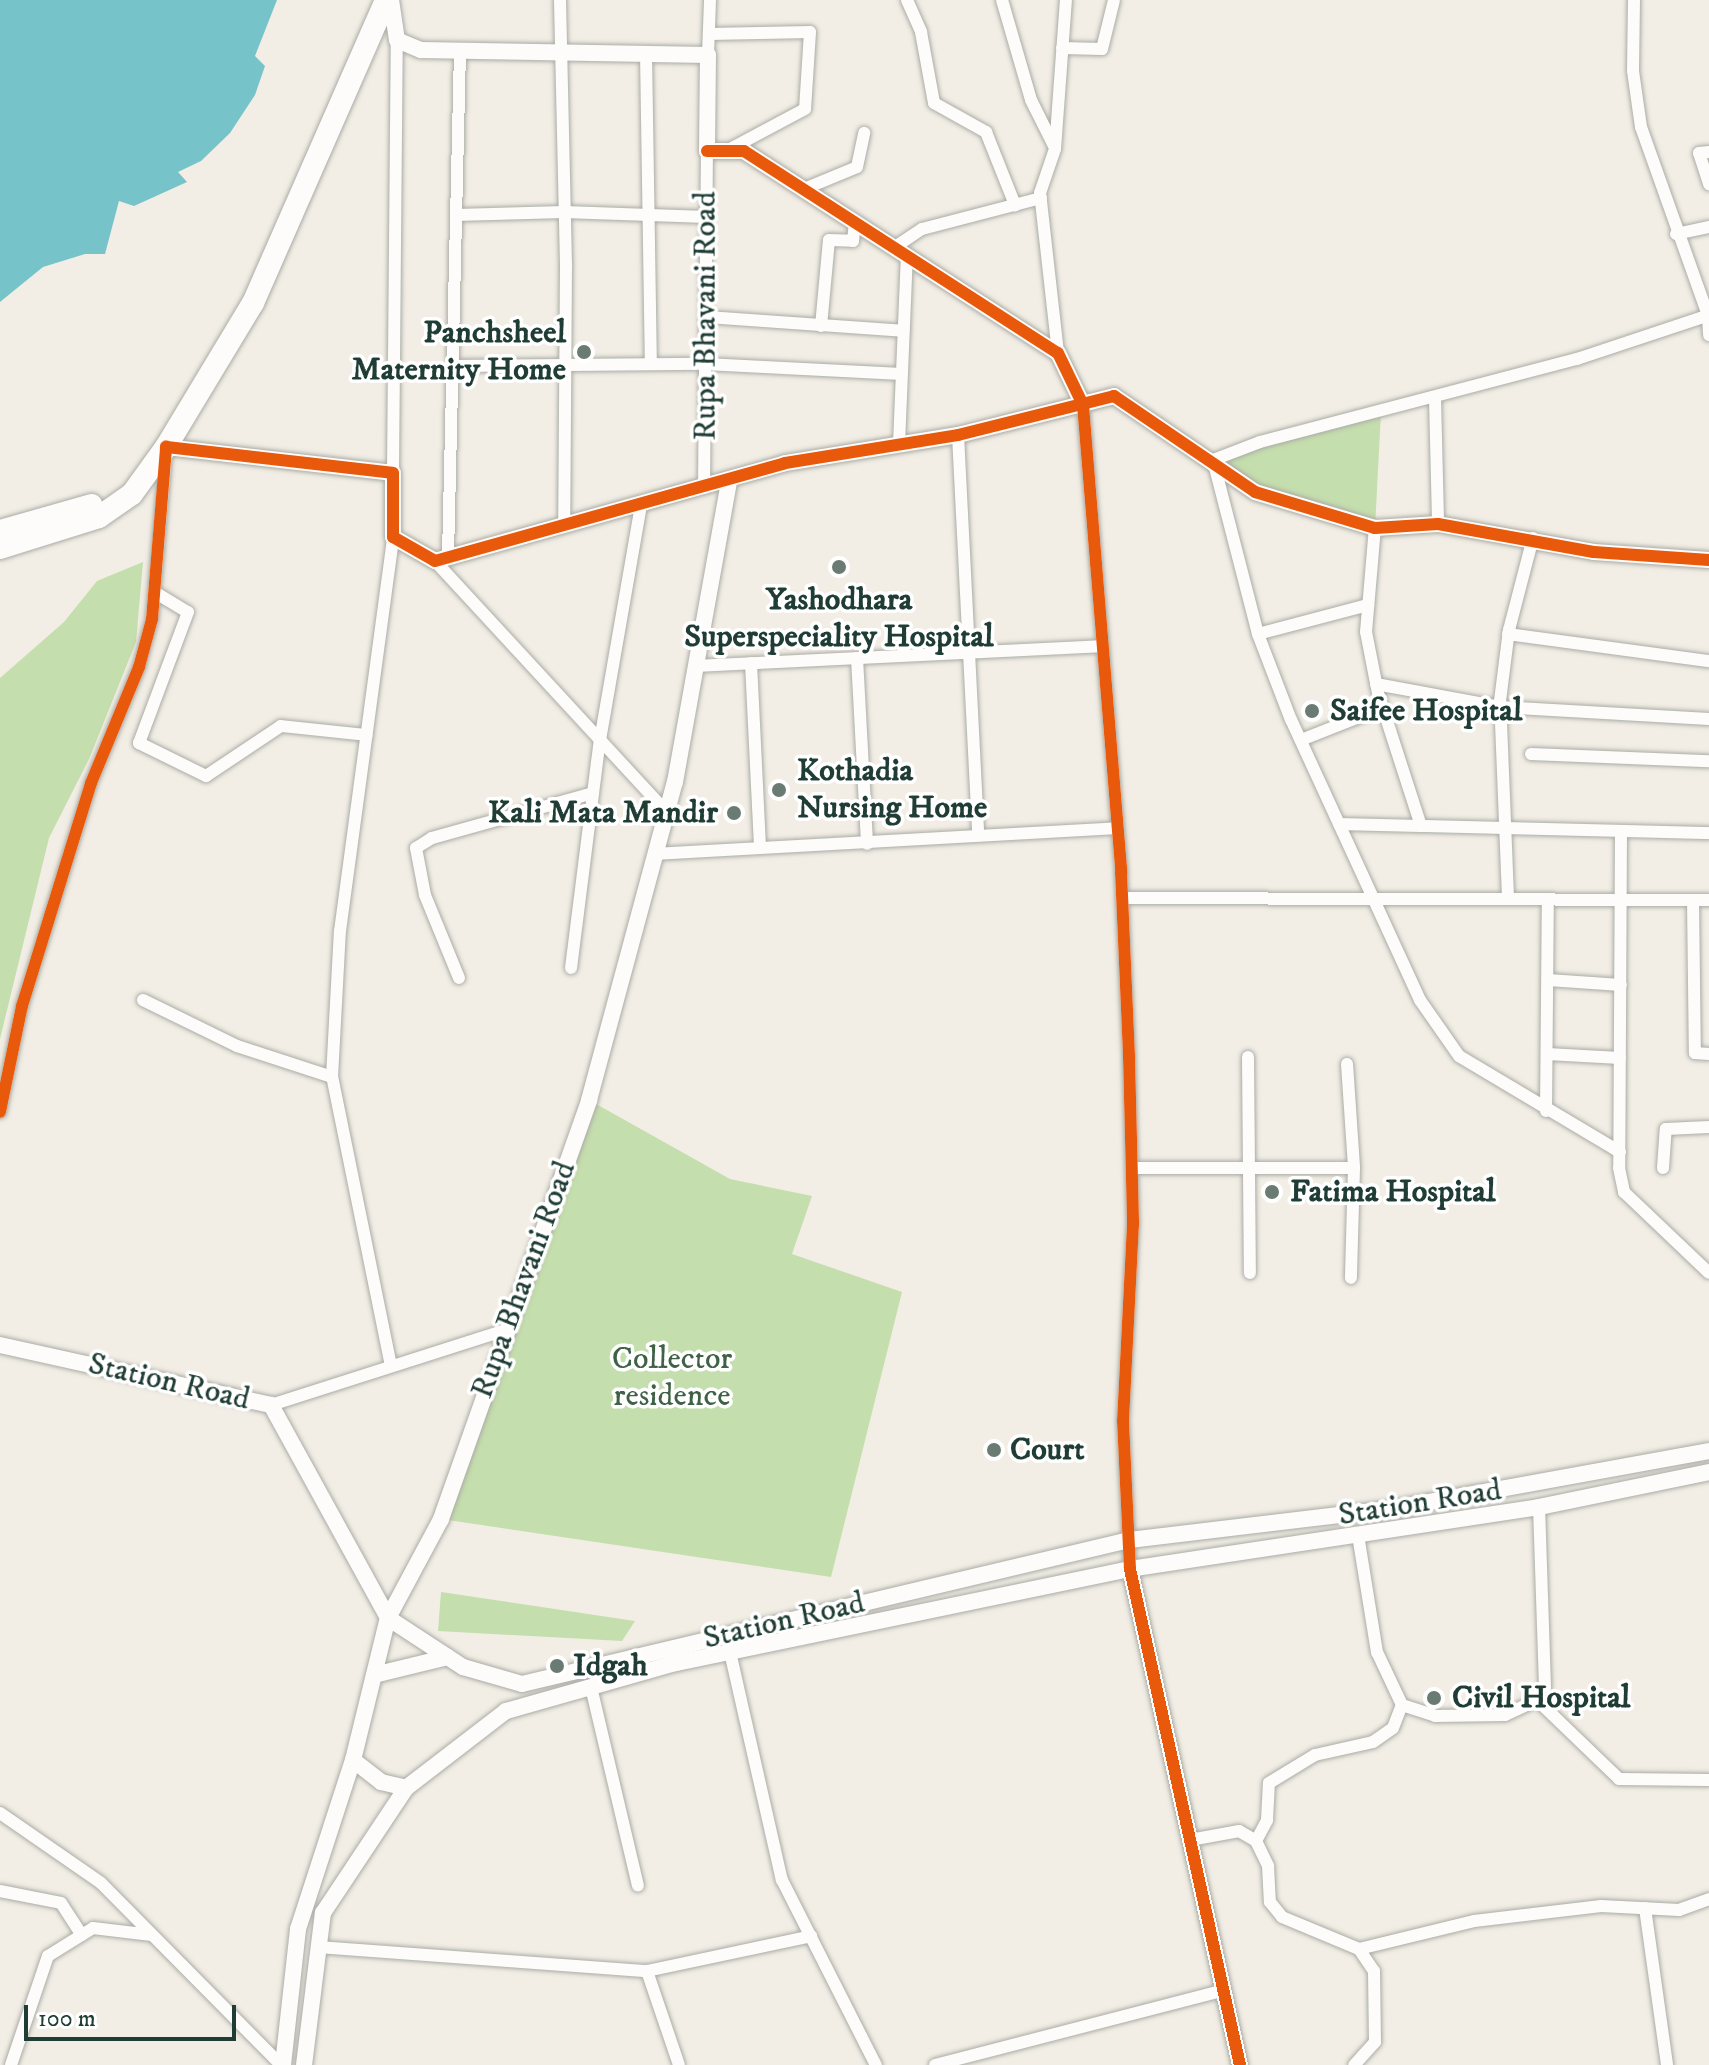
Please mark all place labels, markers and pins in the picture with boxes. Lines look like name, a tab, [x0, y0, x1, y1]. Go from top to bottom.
place label: Panchsheel Maternity Home	[351, 315, 566, 390]
marker: Panchsheel Maternity Home	[573, 341, 595, 363]
marker: Yashodhara Superspeciality Hospital	[828, 556, 850, 578]
place label: Yashodhara Superspeciality Hospital	[684, 582, 994, 657]
place label: Saifee Hospital	[1330, 692, 1522, 730]
marker: Saifee Hospital	[1301, 700, 1323, 722]
place label: Kothadia Nursing Home	[797, 753, 987, 828]
marker: Kothadia Nursing Home	[768, 779, 790, 801]
place label: Kali Mata Mandir	[488, 794, 718, 832]
marker: Kali Mata Mandir	[725, 804, 743, 822]
place label: Fatima Hospital	[1290, 1173, 1496, 1211]
marker: Fatima Hospital	[1261, 1181, 1283, 1203]
place label: Court	[1010, 1431, 1084, 1469]
marker: Court	[985, 1441, 1003, 1459]
place label: Idgah	[573, 1647, 648, 1685]
marker: Idgah	[548, 1657, 566, 1675]
place label: Civil Hospital	[1452, 1679, 1630, 1717]
marker: Civil Hospital	[1423, 1687, 1445, 1709]

